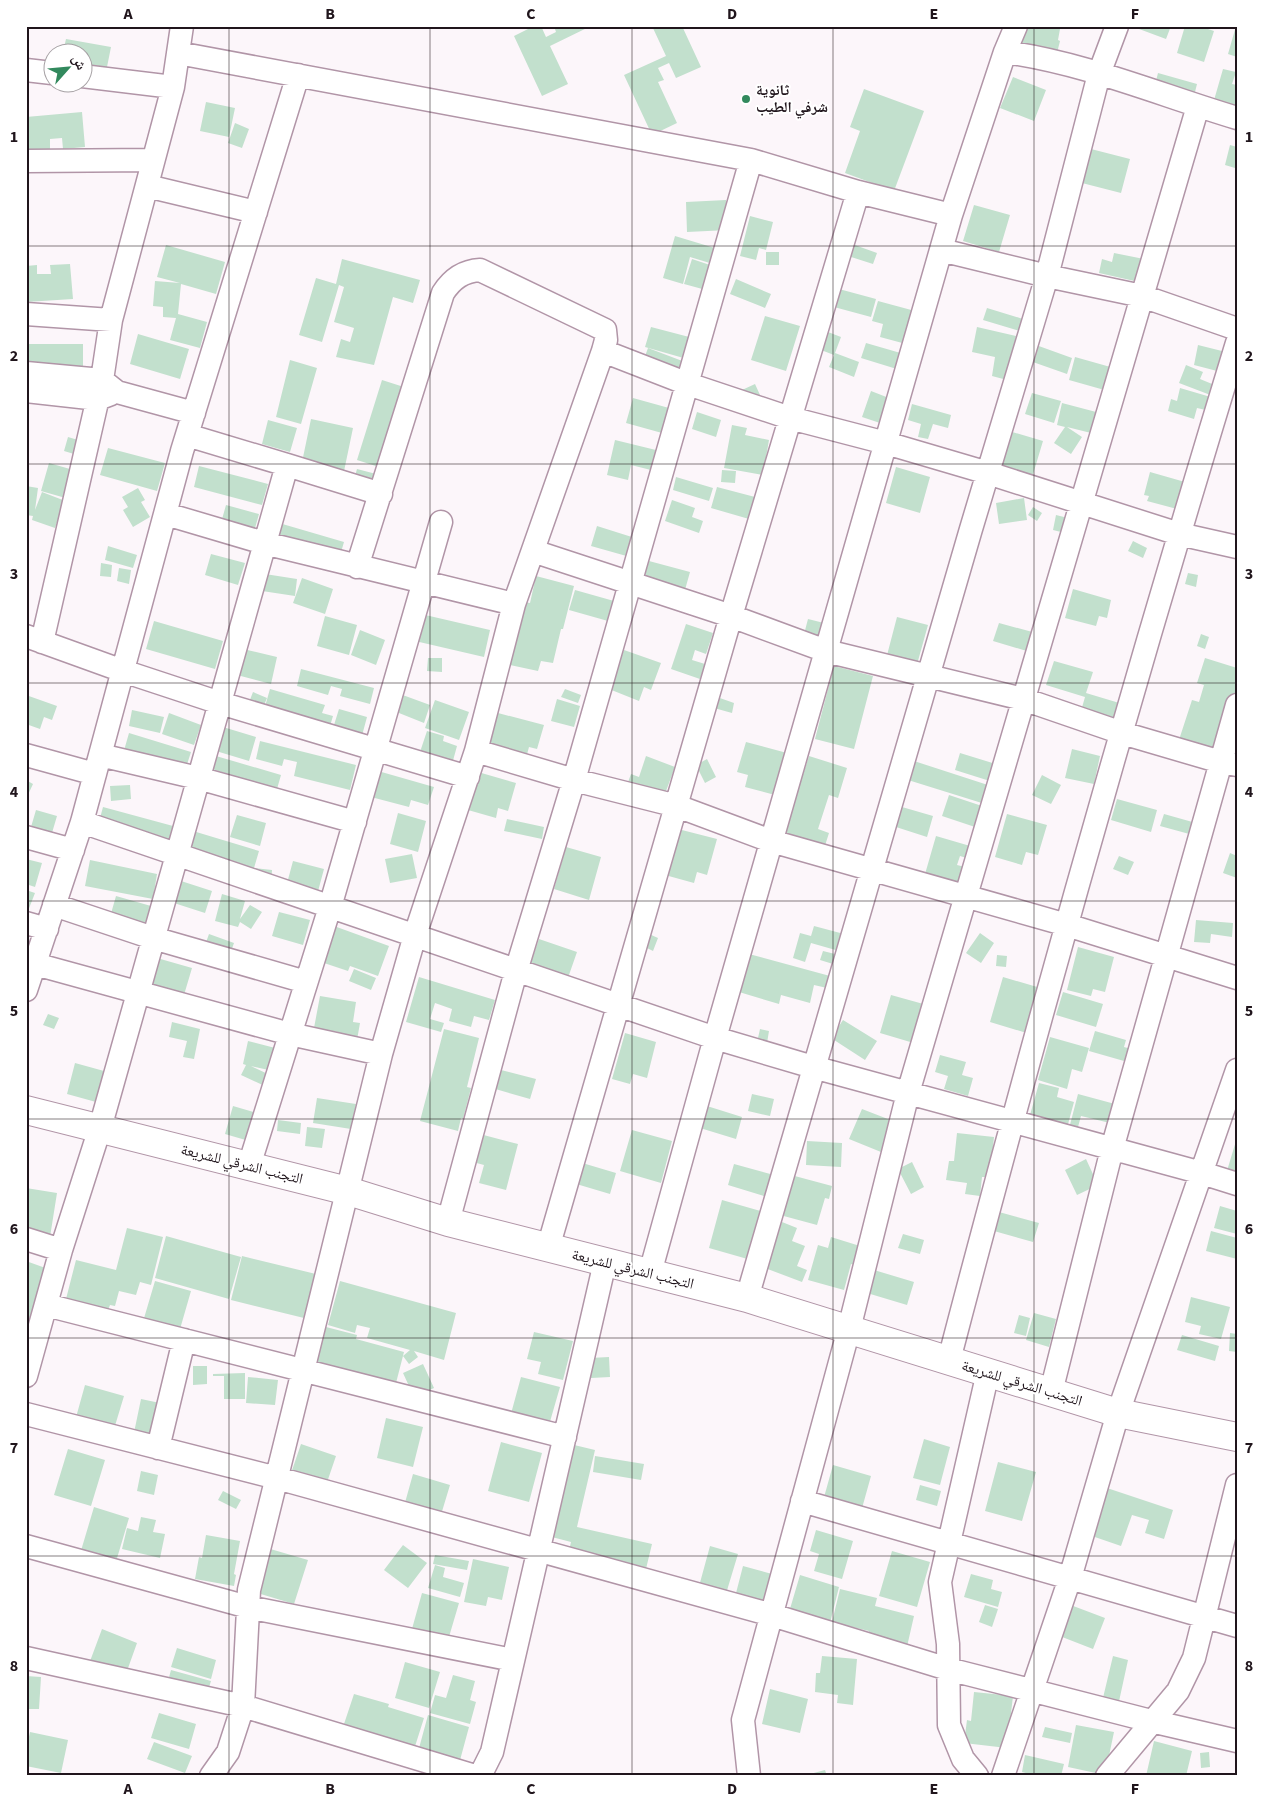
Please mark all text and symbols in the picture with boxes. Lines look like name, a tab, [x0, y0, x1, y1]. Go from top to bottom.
text: A	[122, 3, 133, 25]
text: B	[325, 3, 335, 25]
text: C	[526, 3, 536, 25]
text: D	[727, 3, 737, 25]
text: E	[930, 3, 938, 25]
text: F	[1131, 3, 1139, 25]
north arrow	[42, 42, 92, 92]
text: ش	[66, 51, 91, 74]
place label: ثانوية شرفي الطيب	[756, 80, 828, 119]
marker: ثانوية شرفي الطيب	[740, 93, 752, 105]
text: 1	[10, 126, 18, 148]
text: 1	[1245, 126, 1253, 148]
text: 2	[10, 345, 18, 367]
text: 2	[1245, 345, 1253, 367]
text: 3	[10, 563, 18, 585]
text: 3	[1245, 563, 1253, 585]
text: 4	[10, 781, 19, 803]
text: 4	[1245, 781, 1254, 803]
text: 5	[10, 1000, 18, 1022]
text: 5	[1245, 1000, 1253, 1022]
street label: التجنب الشرقي للشريعة	[178, 1139, 305, 1191]
text: 6	[10, 1218, 18, 1240]
text: 6	[1245, 1218, 1253, 1240]
street label: التجنب الشرقي للشريعة	[569, 1244, 696, 1296]
street label: التجنب الشرقي للشريعة	[959, 1355, 1085, 1413]
text: 7	[10, 1437, 18, 1459]
text: 7	[1245, 1437, 1253, 1459]
text: 8	[10, 1655, 18, 1677]
text: 8	[1245, 1655, 1253, 1677]
text: A	[122, 1778, 133, 1800]
text: B	[325, 1778, 335, 1800]
text: C	[526, 1778, 536, 1800]
text: D	[727, 1778, 737, 1800]
text: E	[930, 1778, 938, 1800]
text: F	[1131, 1778, 1139, 1800]

